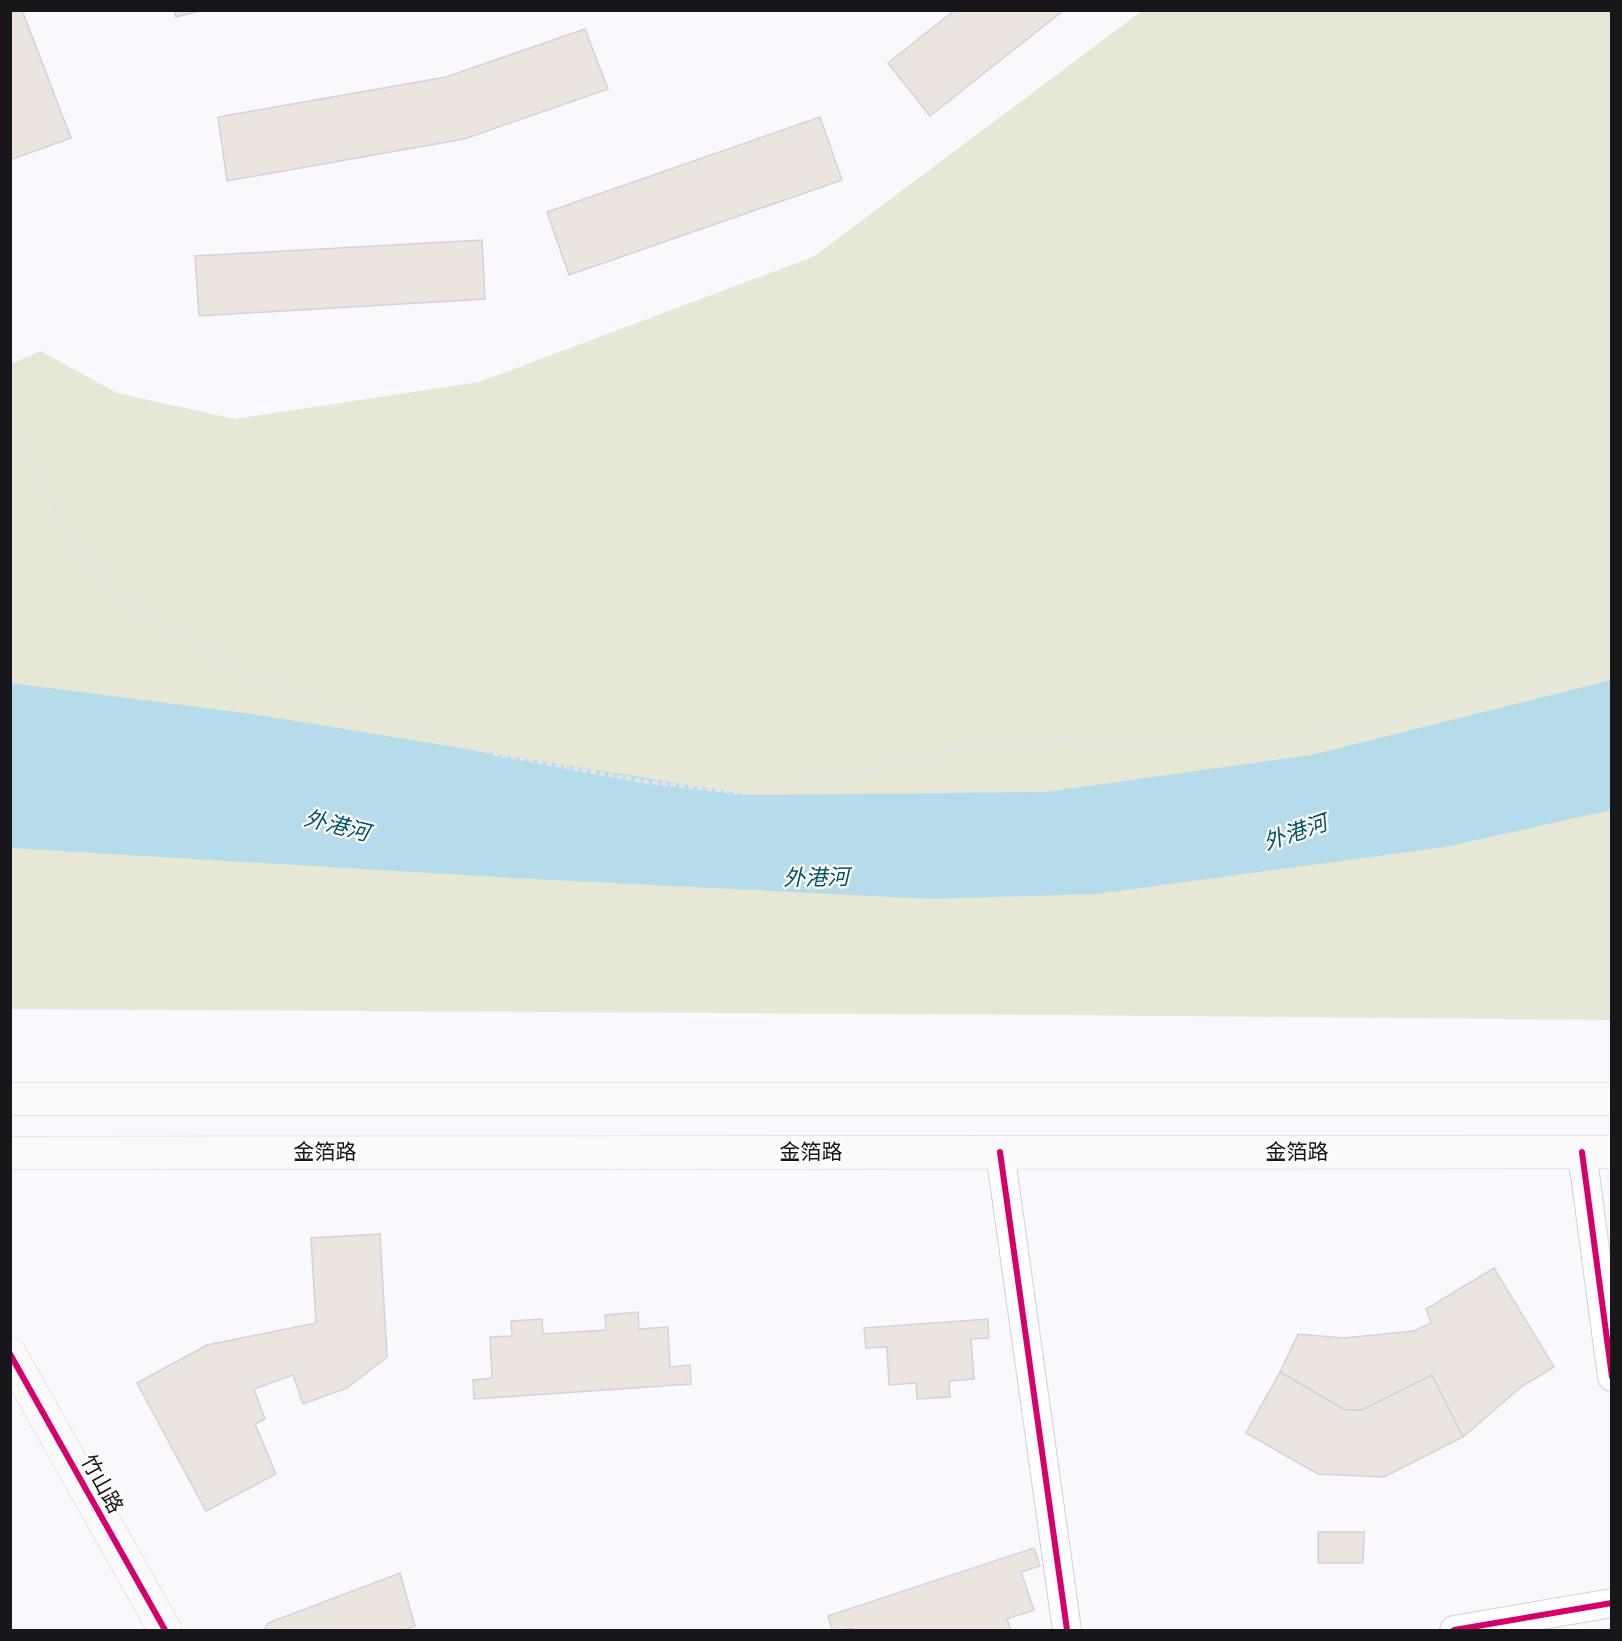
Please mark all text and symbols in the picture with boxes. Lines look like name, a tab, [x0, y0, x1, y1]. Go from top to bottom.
water label: 外港河	[301, 802, 377, 850]
water label: 外港河	[1259, 806, 1336, 859]
water label: 外港河	[783, 861, 853, 895]
street label: 金箔路	[294, 1137, 357, 1167]
street label: 金箔路	[780, 1137, 843, 1167]
street label: 金箔路	[1266, 1137, 1329, 1167]
street label: 竹山路	[74, 1449, 130, 1519]

